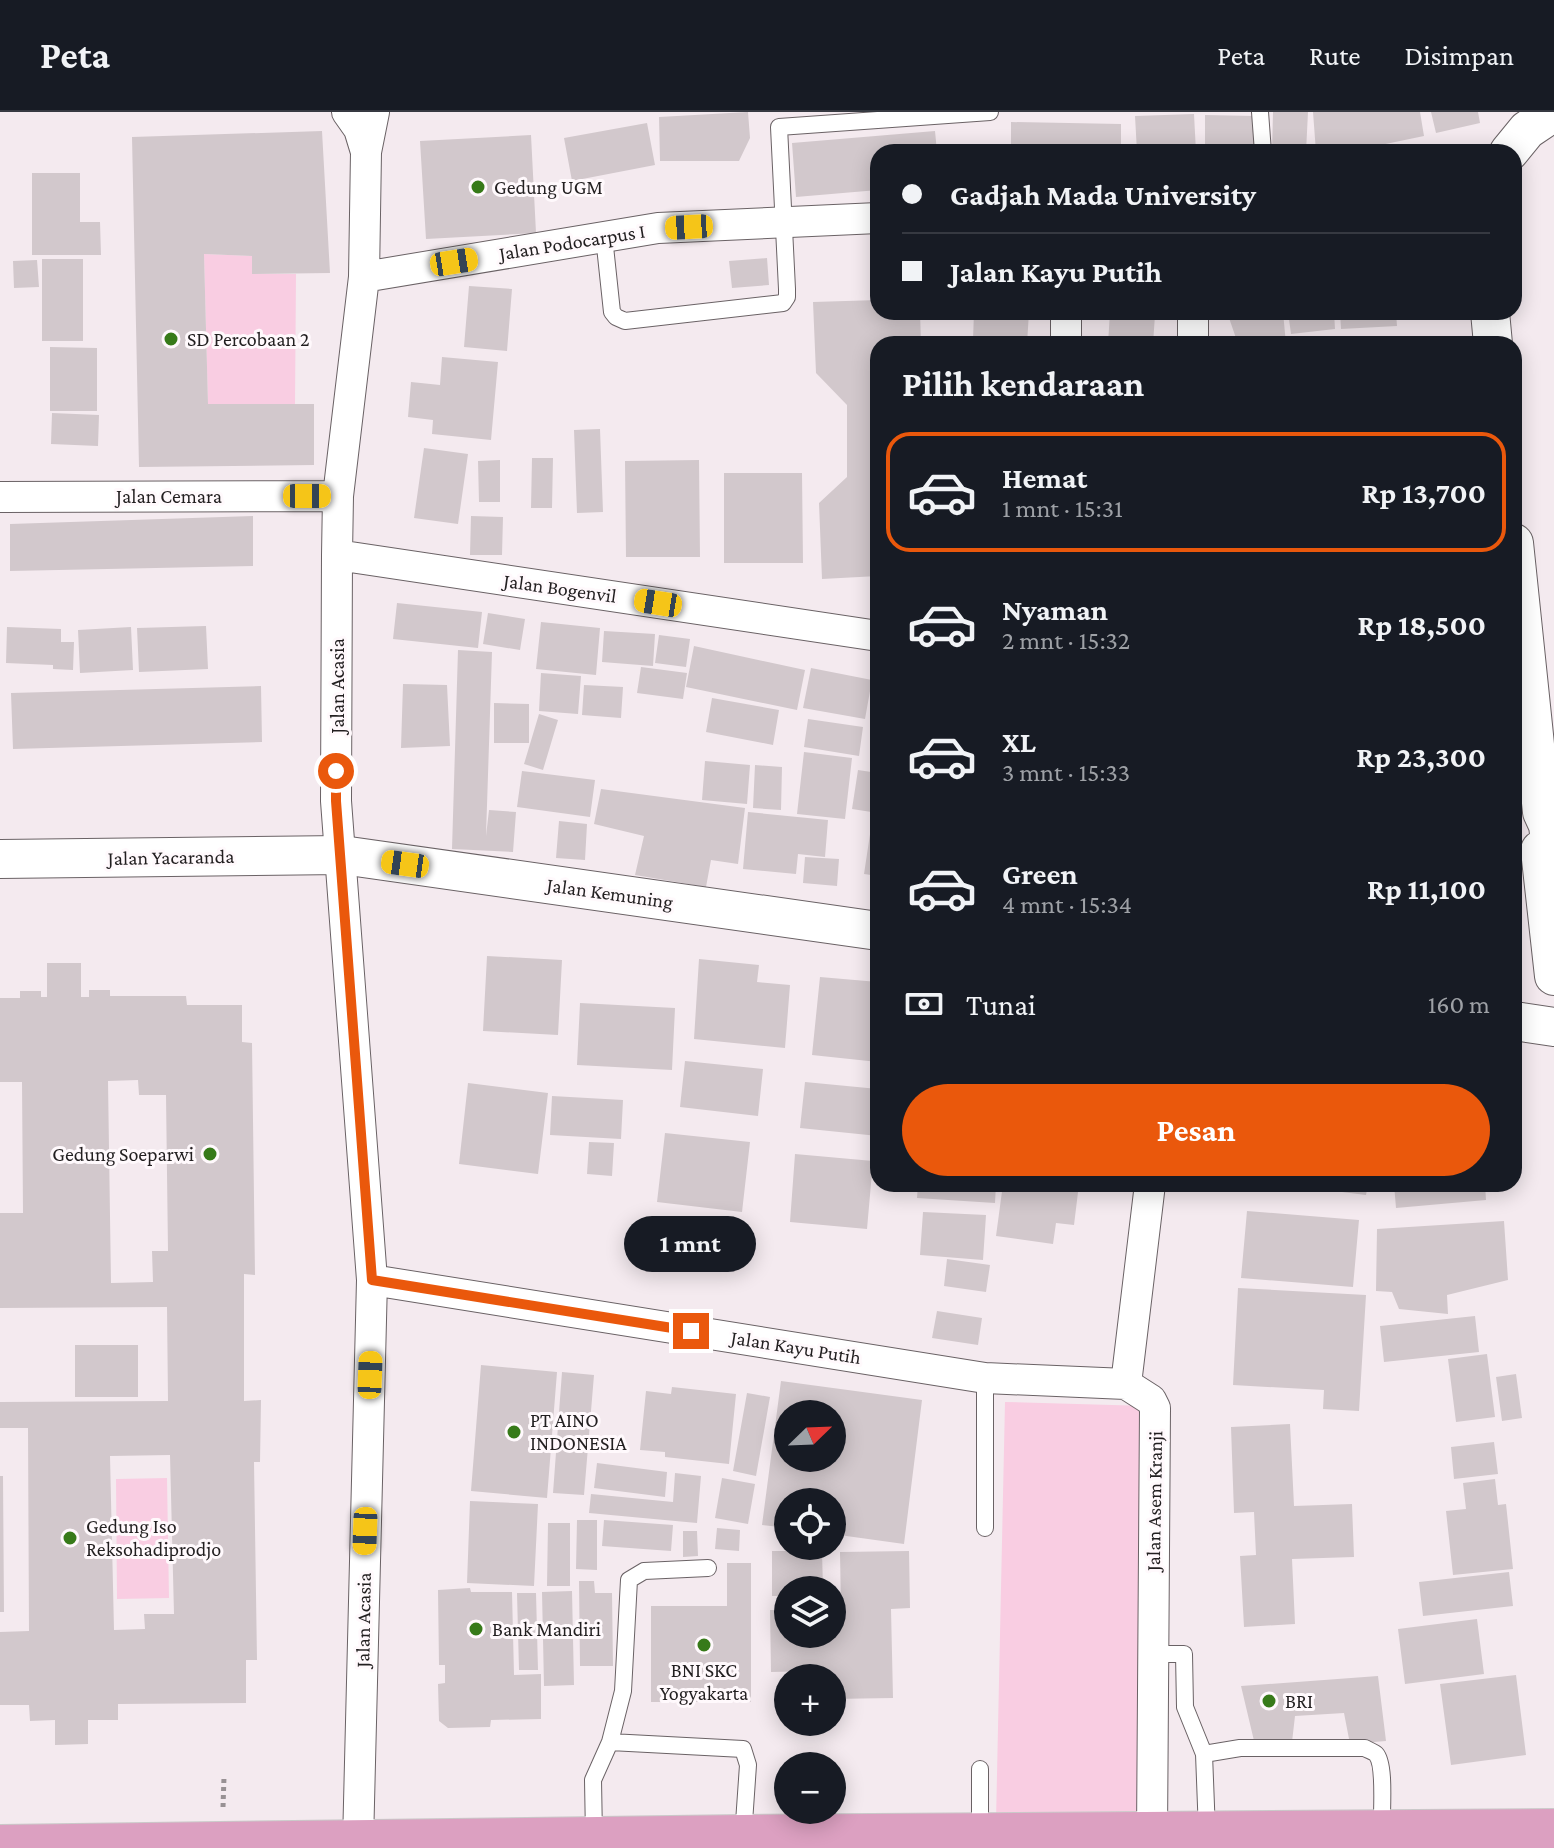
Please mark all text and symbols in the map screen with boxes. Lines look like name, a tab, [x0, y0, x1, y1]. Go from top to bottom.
text: Peta	[40, 34, 110, 76]
text: Peta	[1217, 40, 1265, 71]
text: Rute	[1309, 40, 1361, 71]
text: Disimpan	[1405, 40, 1514, 71]
place label: Gedung UGM	[494, 176, 603, 199]
marker: Gedung UGM	[469, 178, 487, 196]
text: Gadjah Mada University	[950, 178, 1256, 211]
car	[664, 214, 714, 240]
street label: Jalan Podocarpus I	[495, 220, 647, 266]
car	[428, 246, 480, 278]
text: Jalan Kayu Putih	[950, 255, 1162, 288]
place label: SD Percobaan 2	[187, 328, 309, 350]
marker: SD Percobaan 2	[162, 330, 180, 348]
text: Pilih kendaraan	[902, 364, 1144, 404]
icon: car	[906, 456, 978, 528]
text: Hemat	[1002, 461, 1087, 494]
text: Rp 13,700	[1362, 476, 1486, 509]
car	[283, 484, 331, 508]
street label: Jalan Cemara	[114, 485, 222, 508]
text: 1 mnt · 15:31	[1002, 494, 1123, 523]
street label: Jalan Bogenvil	[500, 569, 618, 608]
car	[632, 587, 684, 619]
icon: car	[906, 588, 978, 660]
text: Nyaman	[1002, 593, 1108, 626]
text: Rp 18,500	[1357, 608, 1486, 641]
text: 2 mnt · 15:32	[1002, 626, 1130, 655]
street label: Jalan Acasia	[326, 638, 349, 736]
icon: car	[906, 720, 978, 792]
text: XL	[1002, 725, 1036, 758]
text: Rp 23,300	[1356, 740, 1486, 773]
route start	[318, 753, 354, 789]
text: 3 mnt · 15:33	[1002, 758, 1130, 787]
street label: Jalan Yacaranda	[105, 845, 235, 870]
car	[380, 849, 430, 879]
icon: car	[906, 852, 978, 924]
text: Green	[1002, 857, 1078, 890]
text: Rp 11,100	[1367, 872, 1486, 905]
street label: Jalan Kemuning	[543, 873, 675, 914]
text: 4 mnt · 15:34	[1002, 890, 1132, 919]
icon: cash	[902, 982, 946, 1026]
text: Tunai	[966, 988, 1036, 1021]
text: 160 m	[1428, 990, 1490, 1019]
button: Pesan	[902, 1084, 1490, 1176]
place label: Gedung Soeparwi	[52, 1143, 194, 1166]
marker: Gedung Soeparwi	[201, 1145, 219, 1163]
callout: 1 mnt	[625, 1215, 757, 1271]
text: 1 mnt	[659, 1229, 721, 1258]
route end	[673, 1313, 709, 1349]
street label: Jalan Kayu Putih	[727, 1326, 863, 1369]
car	[357, 1351, 383, 1399]
north arrow	[774, 1400, 846, 1472]
map controls	[774, 1400, 846, 1824]
place label: PT AINO INDONESIA	[530, 1409, 627, 1454]
marker: PT AINO INDONESIA	[505, 1423, 523, 1441]
street label: Jalan Asem Kranji	[1142, 1431, 1167, 1573]
button: locate	[774, 1488, 846, 1560]
car	[352, 1507, 378, 1555]
place label: Gedung Iso Reksohadiprodjo	[86, 1515, 221, 1561]
marker: Gedung Iso Reksohadiprodjo	[61, 1529, 79, 1547]
street label: Jalan Acasia	[351, 1572, 376, 1670]
button: layers	[774, 1576, 846, 1648]
place label: Bank Mandiri	[492, 1618, 601, 1640]
marker: Bank Mandiri	[467, 1620, 485, 1638]
marker: BNI SKC Yogyakarta	[695, 1636, 713, 1654]
place label: BNI SKC Yogyakarta	[660, 1659, 748, 1705]
button: +	[774, 1664, 846, 1736]
place label: BRI	[1285, 1690, 1313, 1712]
marker: BRI	[1260, 1692, 1278, 1710]
button: −	[774, 1752, 846, 1824]

